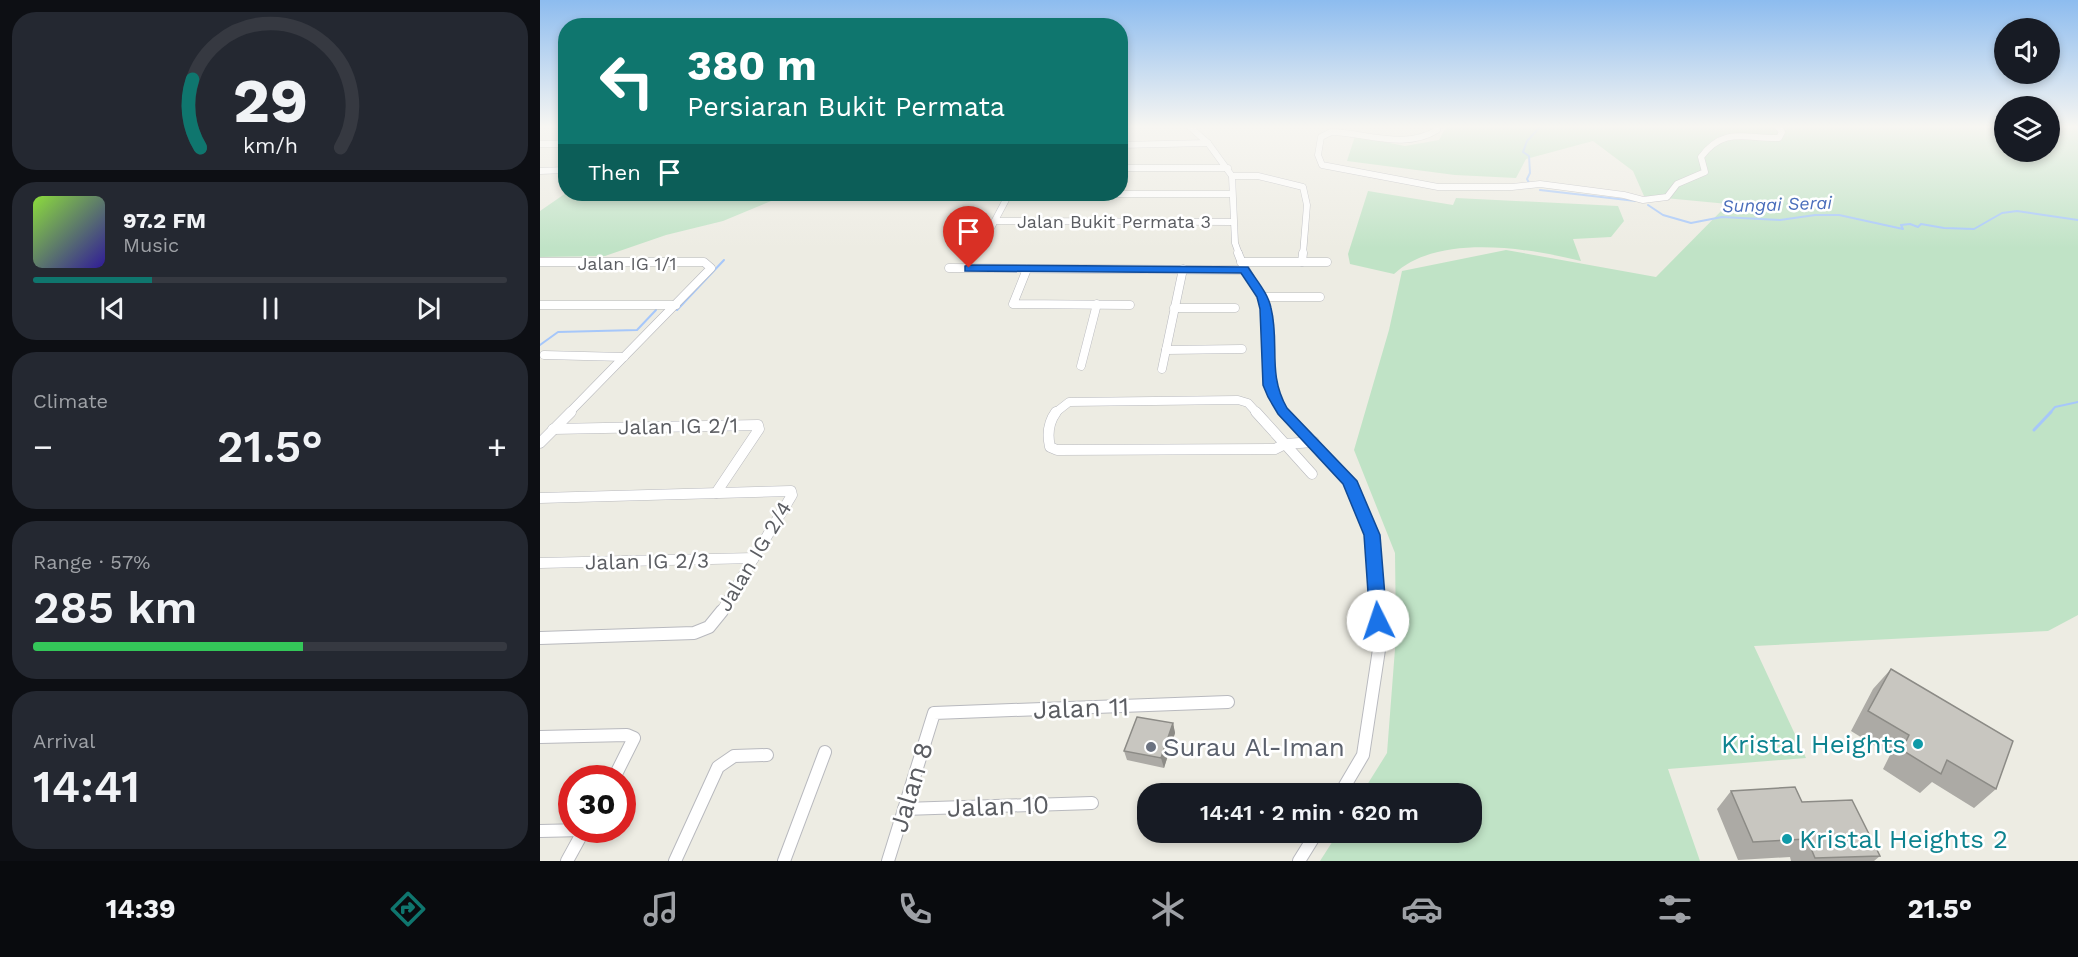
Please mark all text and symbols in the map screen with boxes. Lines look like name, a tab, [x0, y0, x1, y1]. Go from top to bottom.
map controls	[1994, 18, 2060, 162]
button: sound	[1994, 18, 2060, 84]
text: 380 m	[687, 41, 817, 90]
icon: left	[588, 42, 666, 120]
text: 29	[232, 64, 308, 137]
text: Persiaran Bukit Permata	[687, 91, 1005, 123]
button: layers	[1994, 96, 2060, 162]
text: km/h	[242, 133, 298, 158]
icon: arrive	[653, 156, 686, 189]
text: Then	[588, 160, 641, 185]
water label: Sungai Serai	[1722, 192, 1834, 216]
pin	[943, 206, 994, 268]
text: 97.2 FM	[123, 208, 206, 233]
street label: Jalan Bukit Permata 3	[1017, 211, 1211, 232]
icon: arrive	[952, 215, 985, 248]
text: Music	[123, 233, 179, 257]
street label: Jalan IG 1/1	[577, 253, 677, 274]
icon: previous	[96, 292, 129, 325]
icon: pause	[254, 292, 287, 325]
icon: next	[412, 292, 445, 325]
text: Climate	[33, 389, 108, 413]
street label: Jalan IG 2/1	[618, 412, 738, 440]
text: 21.5°	[217, 420, 323, 473]
text: −	[33, 427, 53, 466]
text: +	[487, 427, 507, 466]
street label: Jalan IG 2/4	[711, 496, 797, 616]
street label: Jalan IG 2/3	[585, 547, 709, 575]
text: Range · 57%	[33, 550, 150, 574]
text: 285 km	[33, 581, 197, 634]
position arrow	[1346, 589, 1410, 653]
street label: Jalan 11	[1032, 691, 1130, 725]
text: Arrival	[33, 729, 95, 753]
place label: Kristal Heights	[1721, 729, 1906, 759]
place label: Surau Al-Iman	[1163, 732, 1345, 762]
marker: Kristal Heights	[1911, 737, 1925, 751]
street label: Jalan 8	[883, 738, 939, 836]
marker: Surau Al-Iman	[1144, 740, 1158, 754]
text: 14:41	[33, 760, 140, 813]
speed limit sign: 30	[558, 765, 636, 843]
street label: Jalan 10	[946, 789, 1050, 823]
text: 14:41 · 2 min · 620 m	[1200, 800, 1419, 825]
place label: Kristal Heights 2	[1799, 824, 2008, 854]
marker: Kristal Heights 2	[1780, 832, 1794, 846]
icon: directions	[387, 888, 429, 930]
icon: music	[640, 888, 682, 930]
icon: phone	[894, 888, 936, 930]
icon: climate	[1147, 888, 1189, 930]
icon: car	[1401, 888, 1443, 930]
icon: filters	[1654, 888, 1696, 930]
text: 14:39	[106, 893, 176, 925]
text: 21.5°	[1908, 893, 1972, 925]

